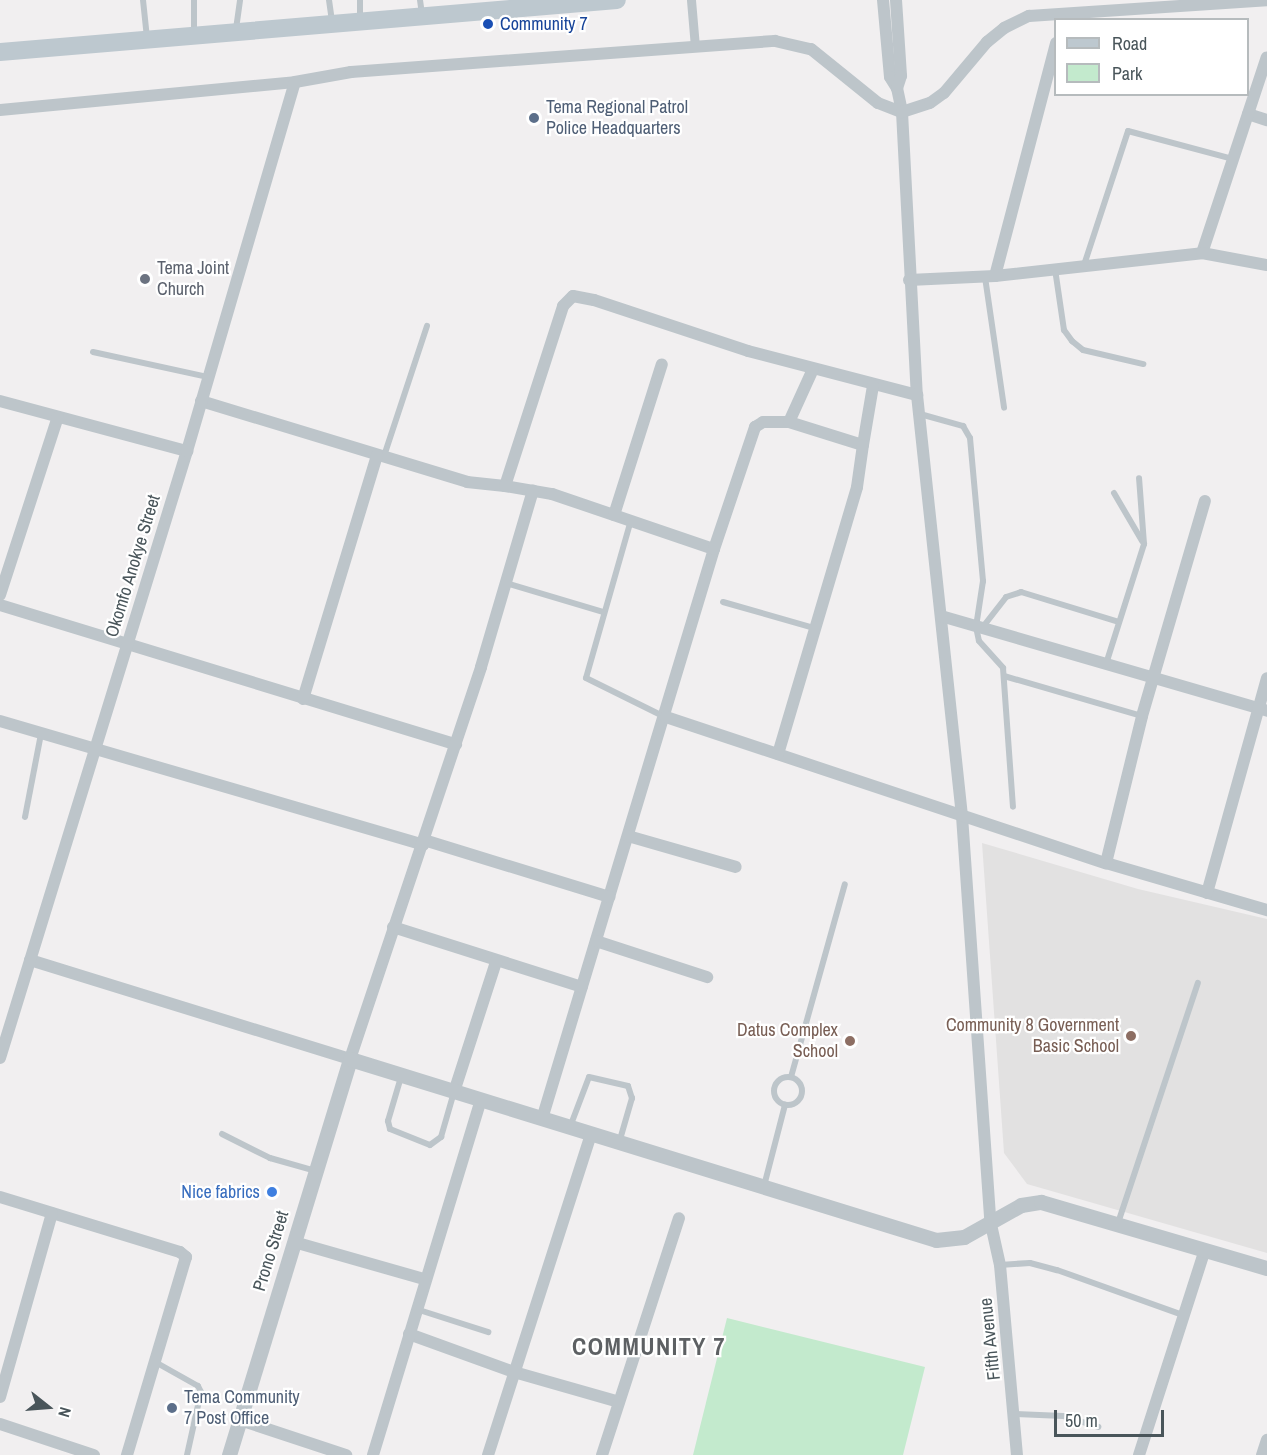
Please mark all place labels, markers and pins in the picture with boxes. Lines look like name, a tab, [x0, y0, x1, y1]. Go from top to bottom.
place label: Community 7	[500, 13, 588, 35]
marker: Community 7	[481, 17, 495, 31]
place label: Tema Regional Patrol Police Headquarters	[546, 97, 688, 140]
marker: Tema Regional Patrol Police Headquarters	[527, 111, 541, 125]
place label: Tema Joint Church	[157, 258, 229, 300]
marker: Tema Joint Church	[138, 272, 152, 286]
place label: Community 8 Government Basic School	[946, 1015, 1119, 1058]
place label: Datus Complex School	[737, 1020, 838, 1062]
marker: Community 8 Government Basic School	[1124, 1029, 1138, 1043]
marker: Datus Complex School	[843, 1034, 857, 1048]
place label: Nice fabrics	[181, 1181, 260, 1203]
marker: Nice fabrics	[265, 1185, 279, 1199]
place label: Tema Community 7 Post Office	[184, 1387, 300, 1430]
marker: Tema Community 7 Post Office	[165, 1401, 179, 1415]

